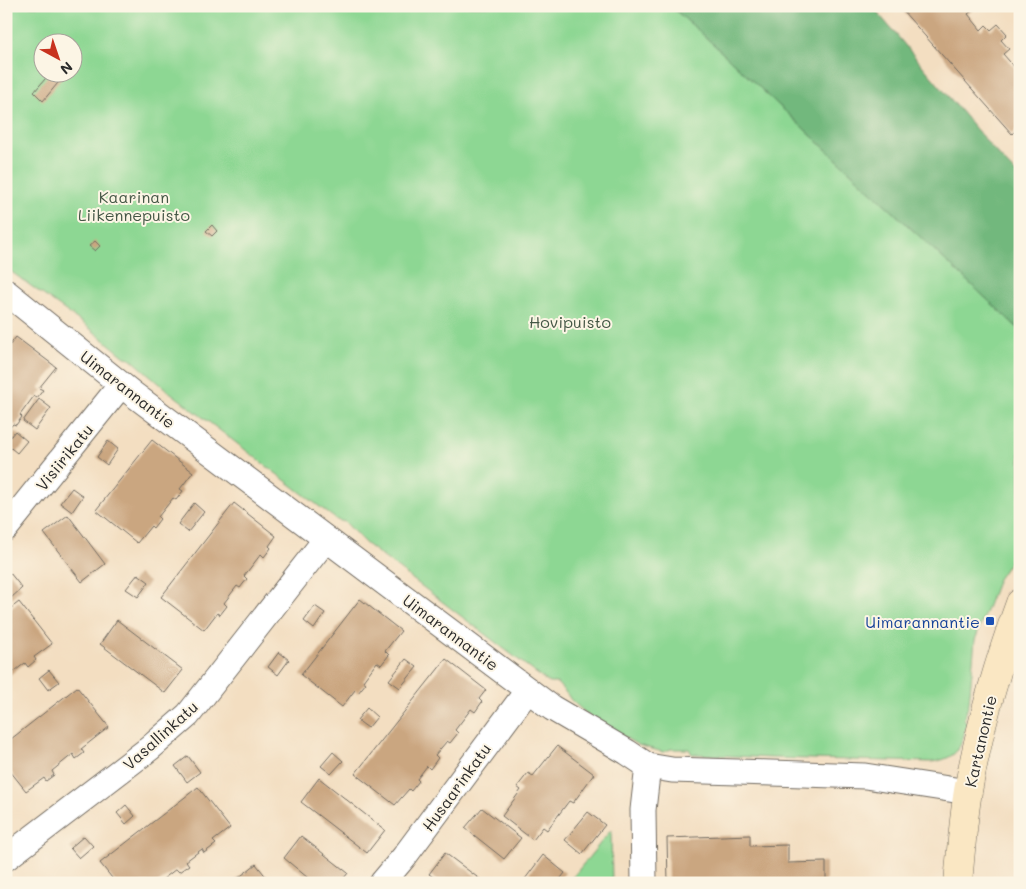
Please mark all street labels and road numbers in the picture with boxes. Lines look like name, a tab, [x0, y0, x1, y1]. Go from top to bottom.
street label: Uimarannantie	[76, 345, 180, 433]
street label: Visiirikatu	[31, 419, 97, 495]
street label: Uimarannantie	[399, 589, 503, 675]
street label: Kartanontie	[959, 693, 1001, 789]
street label: Vasallinkatu	[118, 696, 202, 774]
street label: Husaarinkatu	[417, 739, 495, 835]

